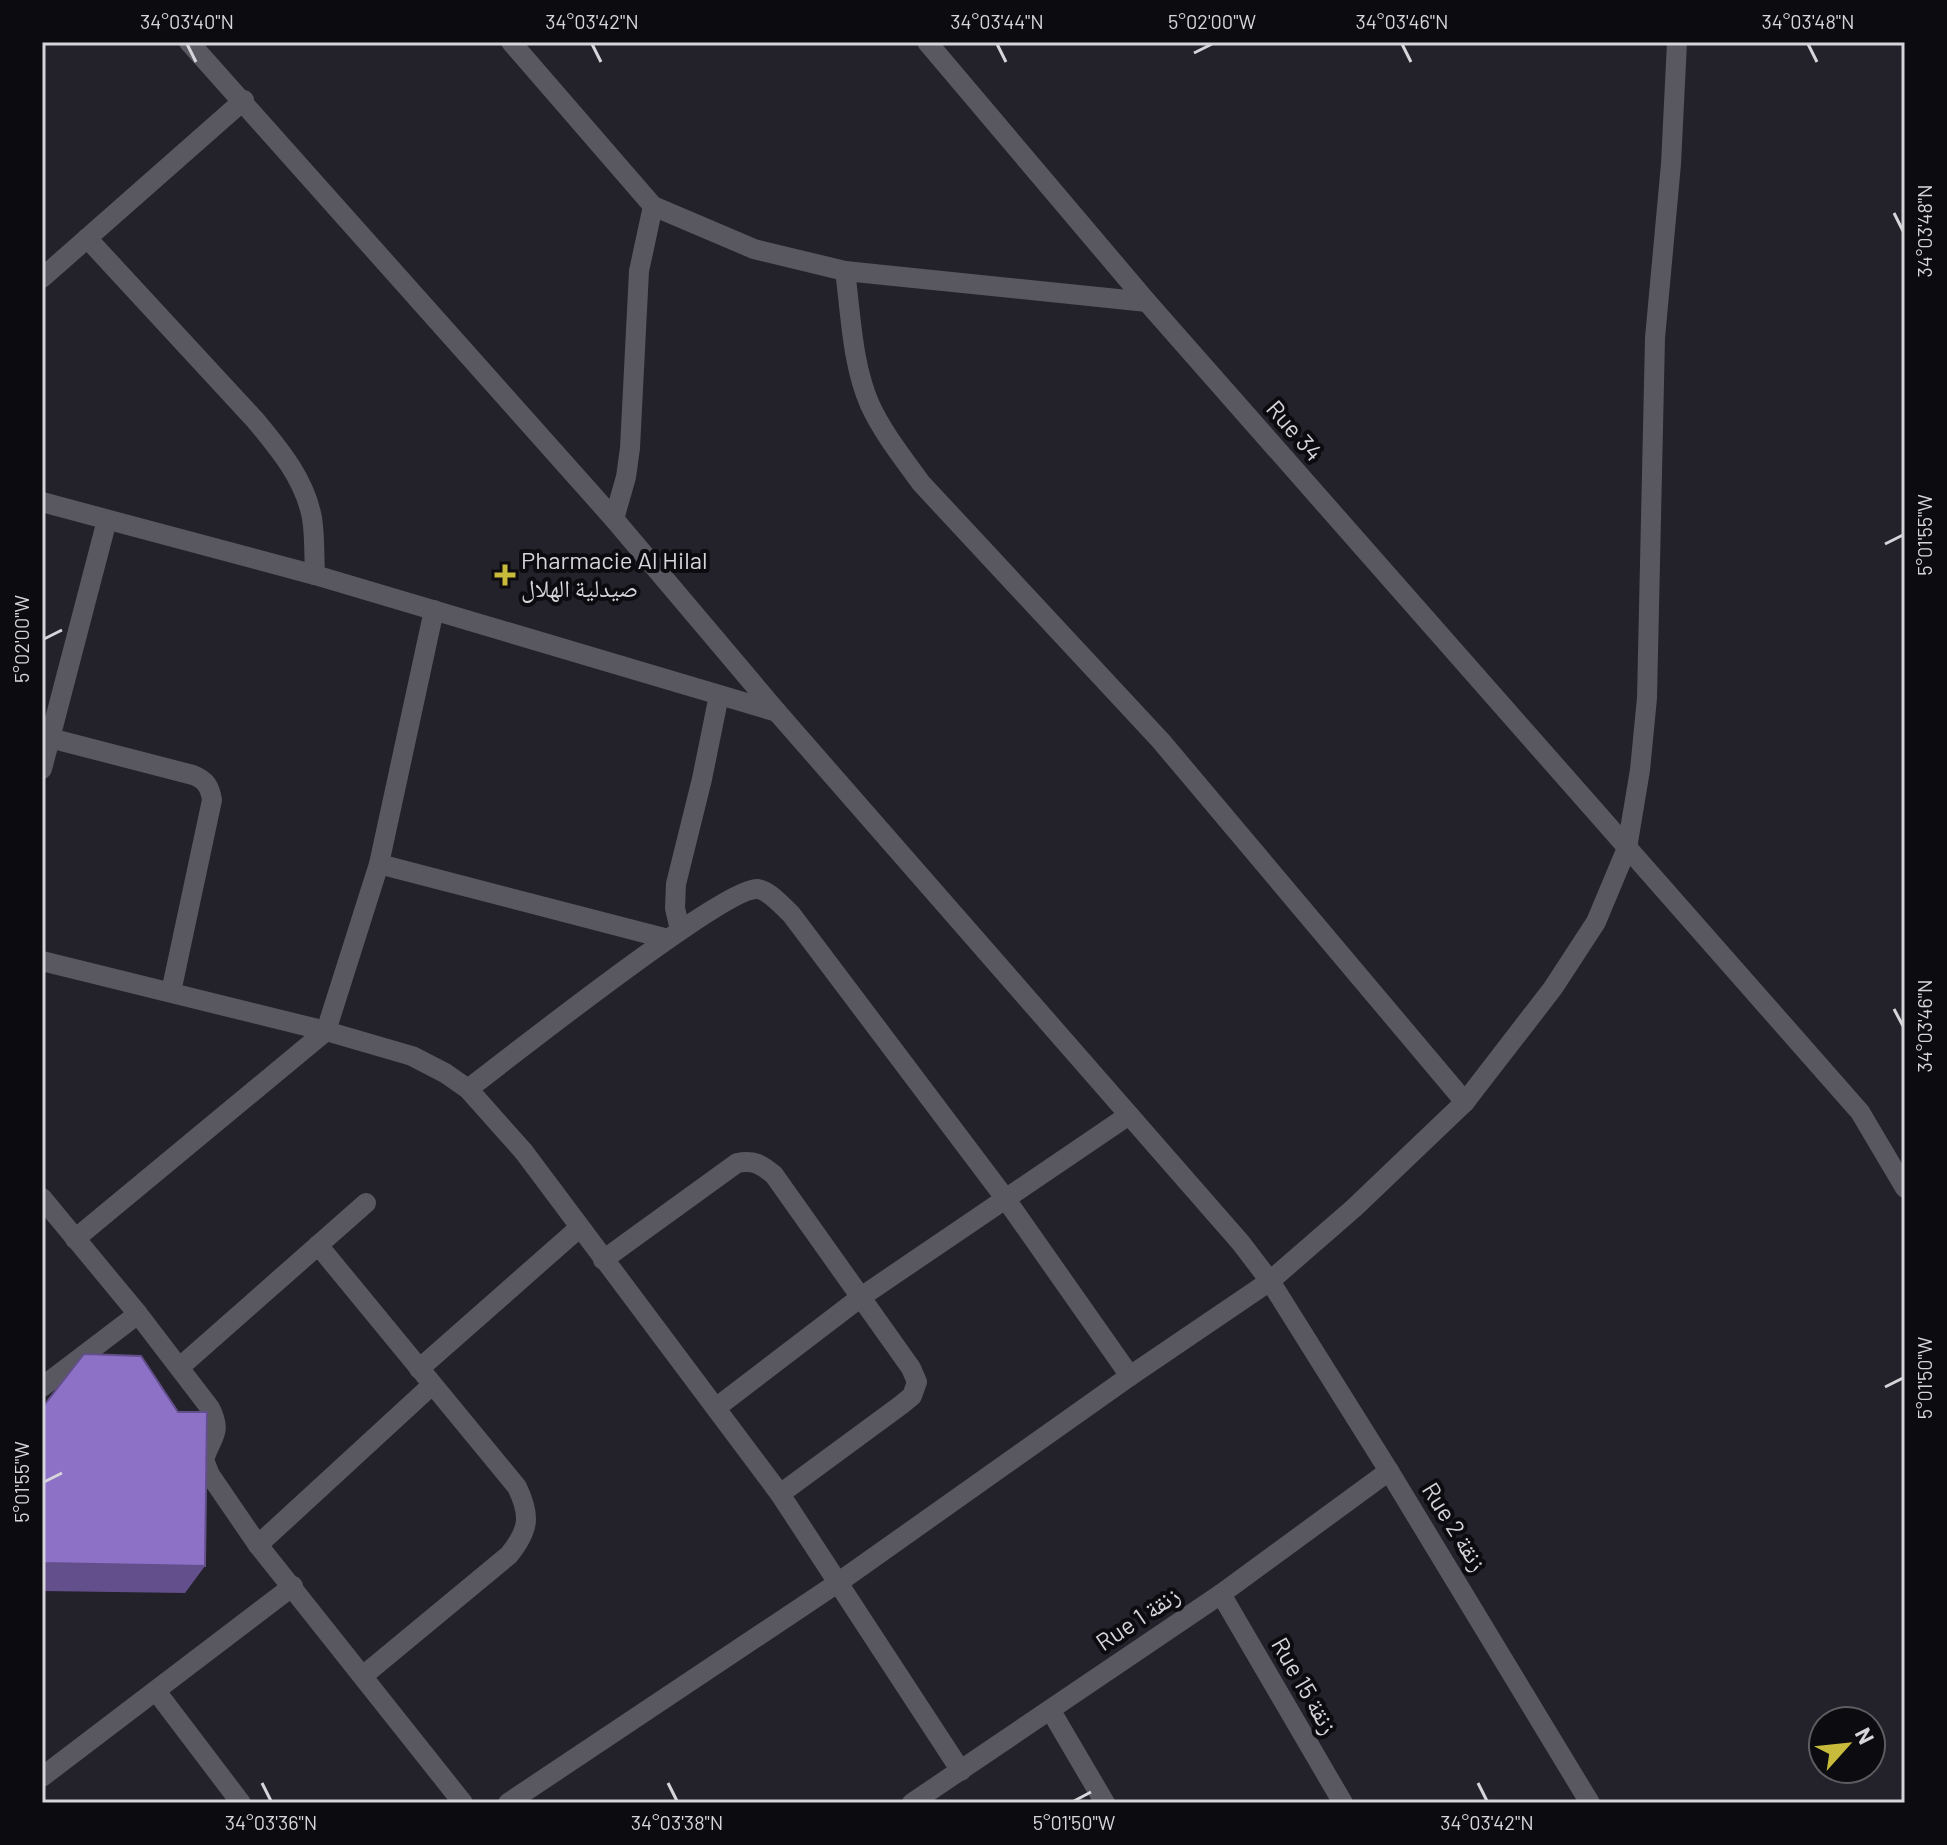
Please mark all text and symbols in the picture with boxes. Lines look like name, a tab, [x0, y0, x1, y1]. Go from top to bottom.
text: 34°03'40"N	[140, 9, 234, 33]
text: 34°03'42"N	[545, 9, 639, 33]
text: 34°03'44"N	[950, 9, 1044, 33]
text: 5°02'00"W	[1168, 9, 1256, 33]
text: 34°03'46"N	[1355, 9, 1449, 33]
text: 34°03'48"N	[1761, 9, 1855, 33]
text: 34°03'48"N	[1912, 184, 1936, 278]
street label: Rue 34	[1261, 394, 1329, 466]
text: 5°01'55"W	[1912, 494, 1936, 576]
place label: Pharmacie Al Hilal صيدلية الهلال	[521, 545, 707, 603]
marker: Pharmacie Al Hilal صيدلية الهلال	[496, 566, 514, 584]
text: 5°02'00"W	[9, 595, 33, 683]
text: 34°03'46"N	[1912, 979, 1936, 1073]
text: 5°01'50"W	[1912, 1336, 1936, 1419]
text: 5°01'55"W	[9, 1441, 33, 1523]
street label: Rue 2 زنقة	[1417, 1477, 1494, 1576]
street label: Rue 1 زنقة	[1090, 1579, 1184, 1656]
street label: Rue 15 زنقة	[1266, 1632, 1345, 1739]
north arrow	[1807, 1705, 1887, 1785]
text: N	[1851, 1723, 1881, 1748]
text: 34°03'36"N	[225, 1810, 317, 1834]
text: 34°03'38"N	[631, 1810, 723, 1834]
text: 5°01'50"W	[1033, 1810, 1116, 1834]
text: 34°03'42"N	[1440, 1810, 1534, 1834]

